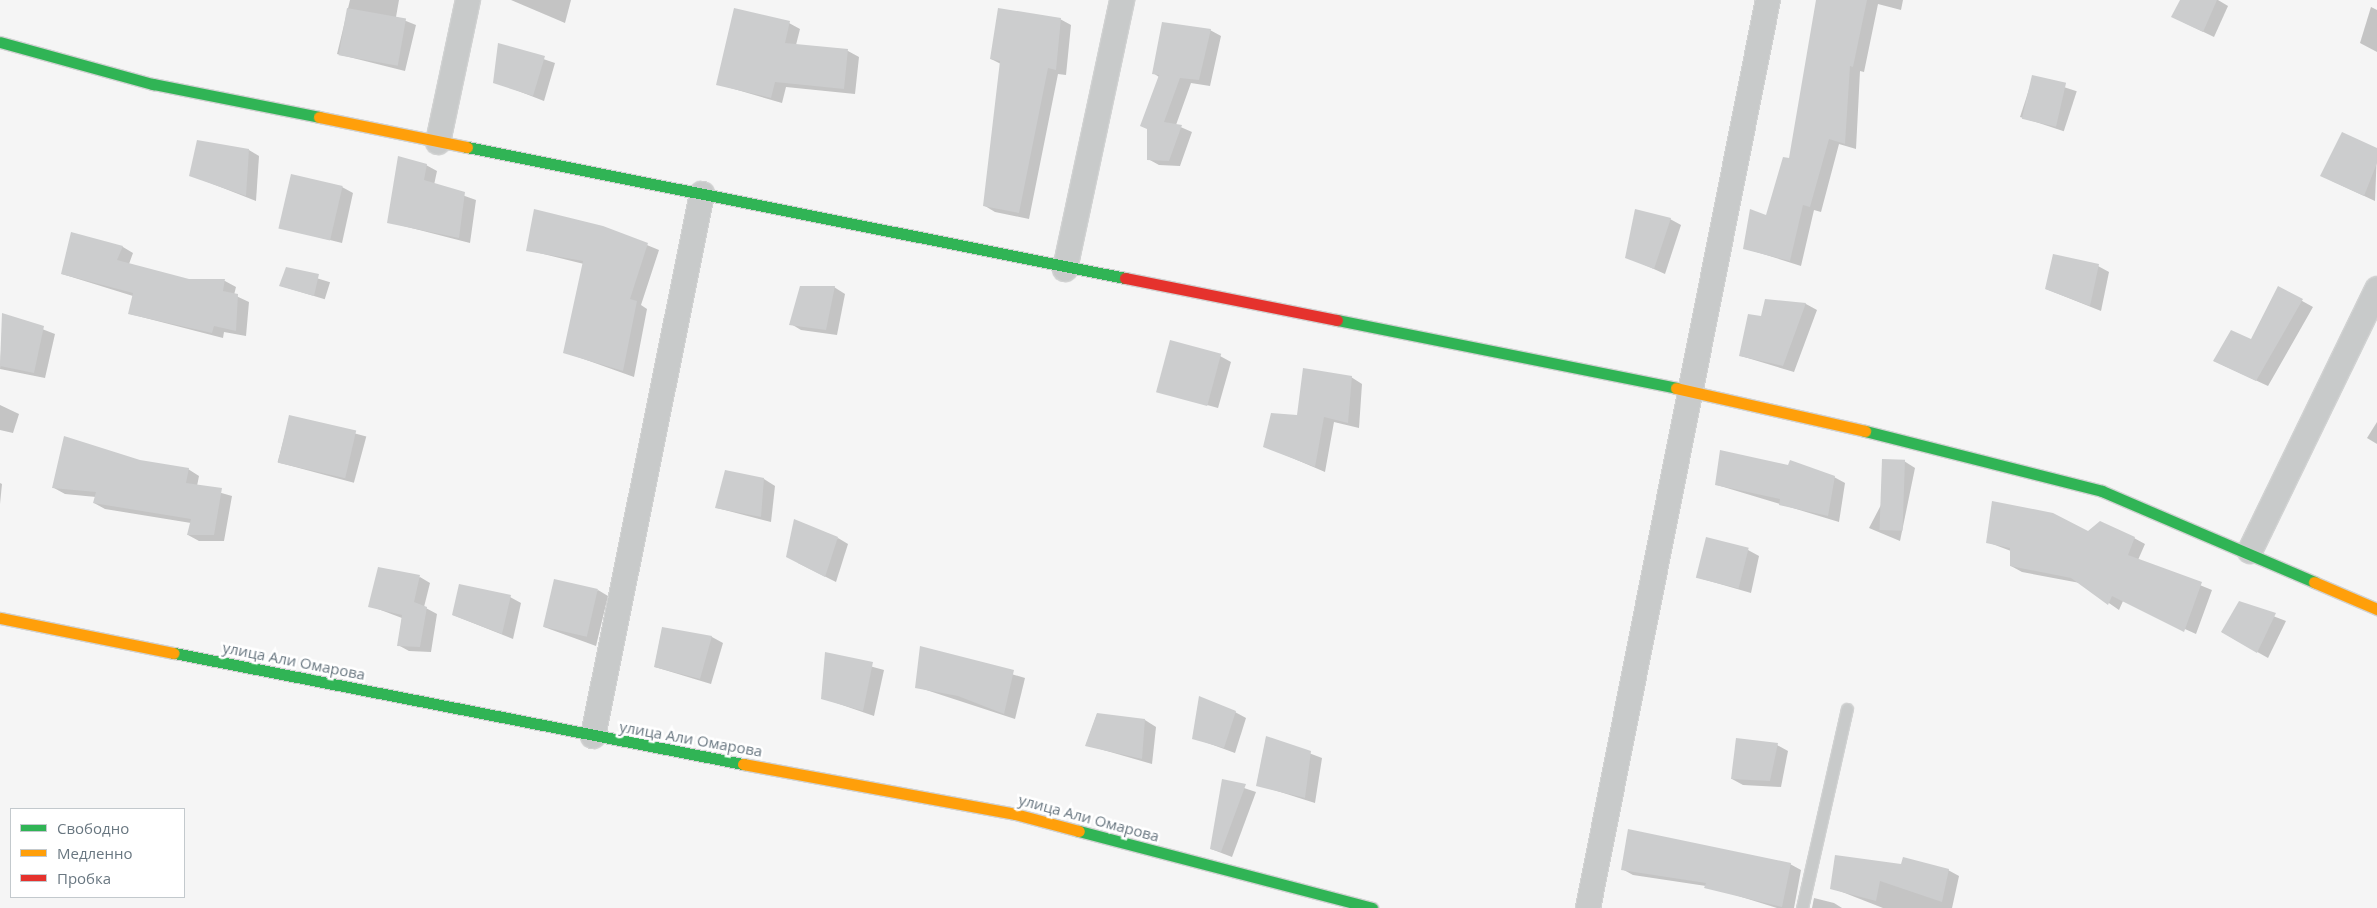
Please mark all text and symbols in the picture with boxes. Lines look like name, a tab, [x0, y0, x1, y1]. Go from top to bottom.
street label: улица Али Омарова	[221, 638, 367, 684]
street label: улица Али Омарова	[618, 718, 764, 760]
street label: улица Али Омарова	[1017, 791, 1161, 845]
legend	[10, 808, 185, 898]
text: Свободно	[57, 818, 129, 838]
text: Медленно	[57, 843, 133, 863]
text: Пробка	[57, 868, 111, 888]

